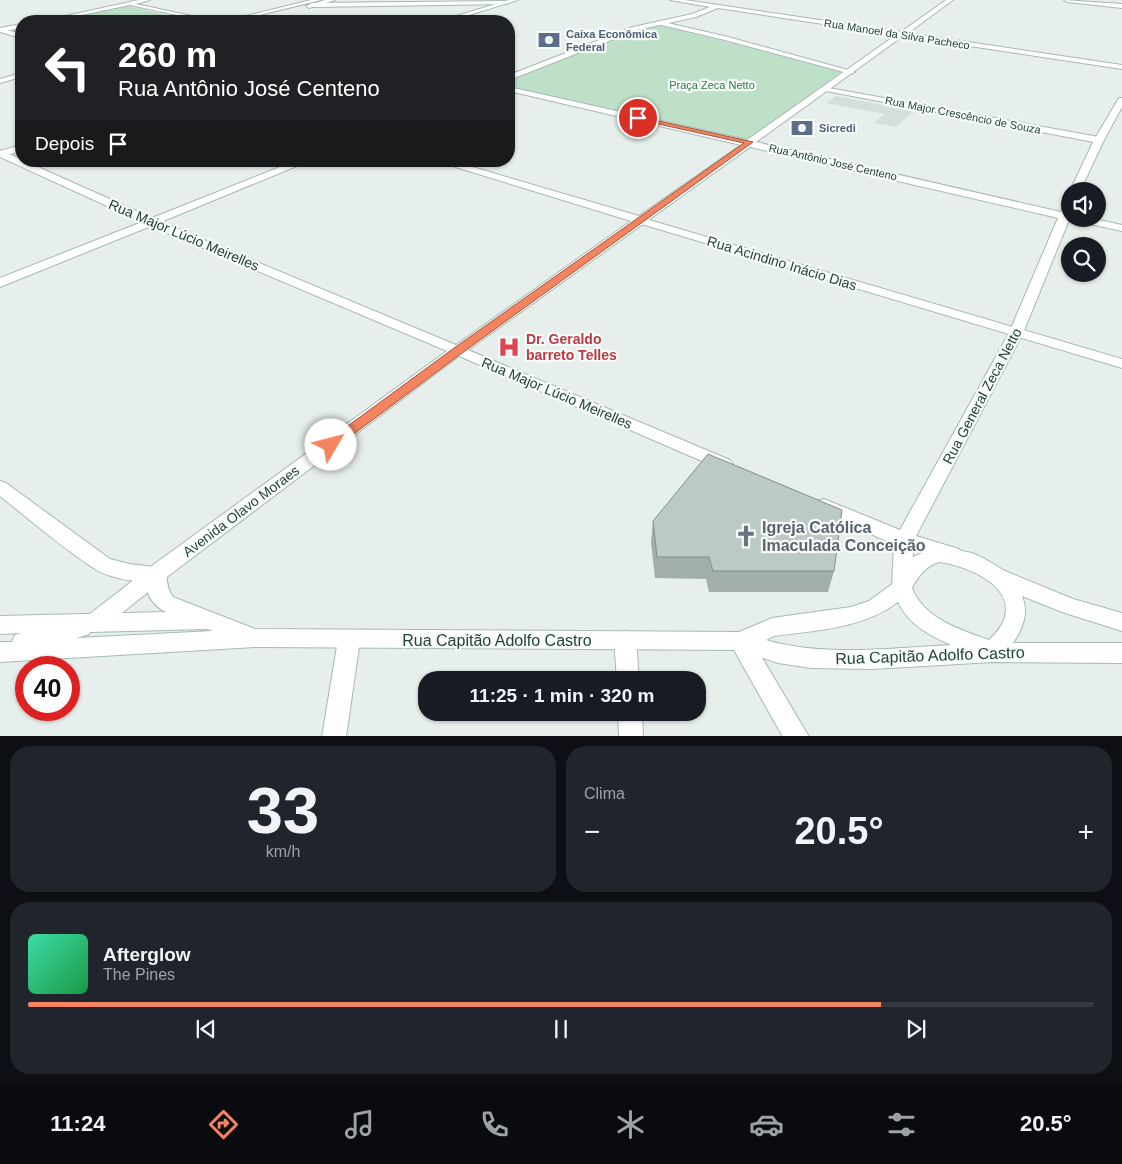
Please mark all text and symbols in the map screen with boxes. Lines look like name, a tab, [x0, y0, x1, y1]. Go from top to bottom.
street label: Rua Manoel da Silva Pacheco	[823, 17, 971, 51]
bank icon: Caixa Econômica Federal	[536, 27, 562, 53]
place label: Caixa Econômica Federal	[566, 28, 658, 53]
icon: left	[35, 35, 100, 100]
text: 260 m	[118, 35, 217, 74]
text: Rua Antônio José Centeno	[118, 76, 380, 101]
park label: Praça Zeca Netto	[669, 79, 755, 91]
street label: Rua Major Crescêncio de Souza	[884, 94, 1043, 136]
pin	[617, 97, 659, 139]
icon: arrive	[624, 104, 652, 132]
bank icon: Sicredi	[789, 115, 815, 141]
place label: Sicredi	[819, 122, 856, 134]
icon: arrive	[104, 130, 132, 158]
text: Depois	[35, 133, 94, 154]
street label: Rua Antônio José Centeno	[768, 141, 898, 183]
map controls	[1061, 182, 1106, 282]
button: sound	[1061, 182, 1106, 227]
street label: Rua Major Lúcio Meirelles	[106, 196, 262, 274]
street label: Rua Acindino Inácio Dias	[705, 233, 859, 293]
button: search	[1061, 237, 1106, 282]
street label: Rua General Zeca Netto	[939, 325, 1025, 467]
place label: Dr. Geraldo barreto Telles	[526, 331, 617, 363]
hospital icon: Dr. Geraldo barreto Telles	[496, 334, 522, 360]
street label: Rua Major Lúcio Meirelles	[479, 354, 635, 432]
position arrow	[304, 418, 356, 470]
street label: Avenida Olavo Moraes	[180, 462, 302, 560]
place label: Igreja Católica Imaculada Conceição	[762, 519, 926, 554]
church icon: Igreja Católica Imaculada Conceição	[733, 523, 759, 549]
street label: Rua Capitão Adolfo Castro	[402, 632, 592, 649]
street label: Rua Capitão Adolfo Castro	[835, 644, 1025, 667]
speed limit sign: 40	[15, 656, 80, 721]
text: 11:25 · 1 min · 320 m	[470, 685, 654, 706]
text: 33	[247, 774, 319, 847]
text: Clima	[584, 785, 625, 802]
text: 20.5°	[794, 810, 884, 852]
text: −	[584, 816, 600, 847]
text: +	[1078, 816, 1094, 847]
text: km/h	[266, 843, 300, 860]
text: Afterglow	[103, 944, 191, 965]
text: The Pines	[103, 966, 175, 983]
icon: previous	[192, 1015, 220, 1043]
icon: pause	[547, 1015, 575, 1043]
icon: next	[902, 1015, 930, 1043]
icon: directions	[206, 1107, 241, 1142]
icon: music	[342, 1107, 377, 1142]
icon: phone	[477, 1107, 512, 1142]
icon: climate	[613, 1107, 648, 1142]
icon: car	[749, 1107, 784, 1142]
icon: filters	[884, 1107, 919, 1142]
text: 11:24	[50, 1111, 105, 1136]
text: 20.5°	[1020, 1111, 1072, 1136]

